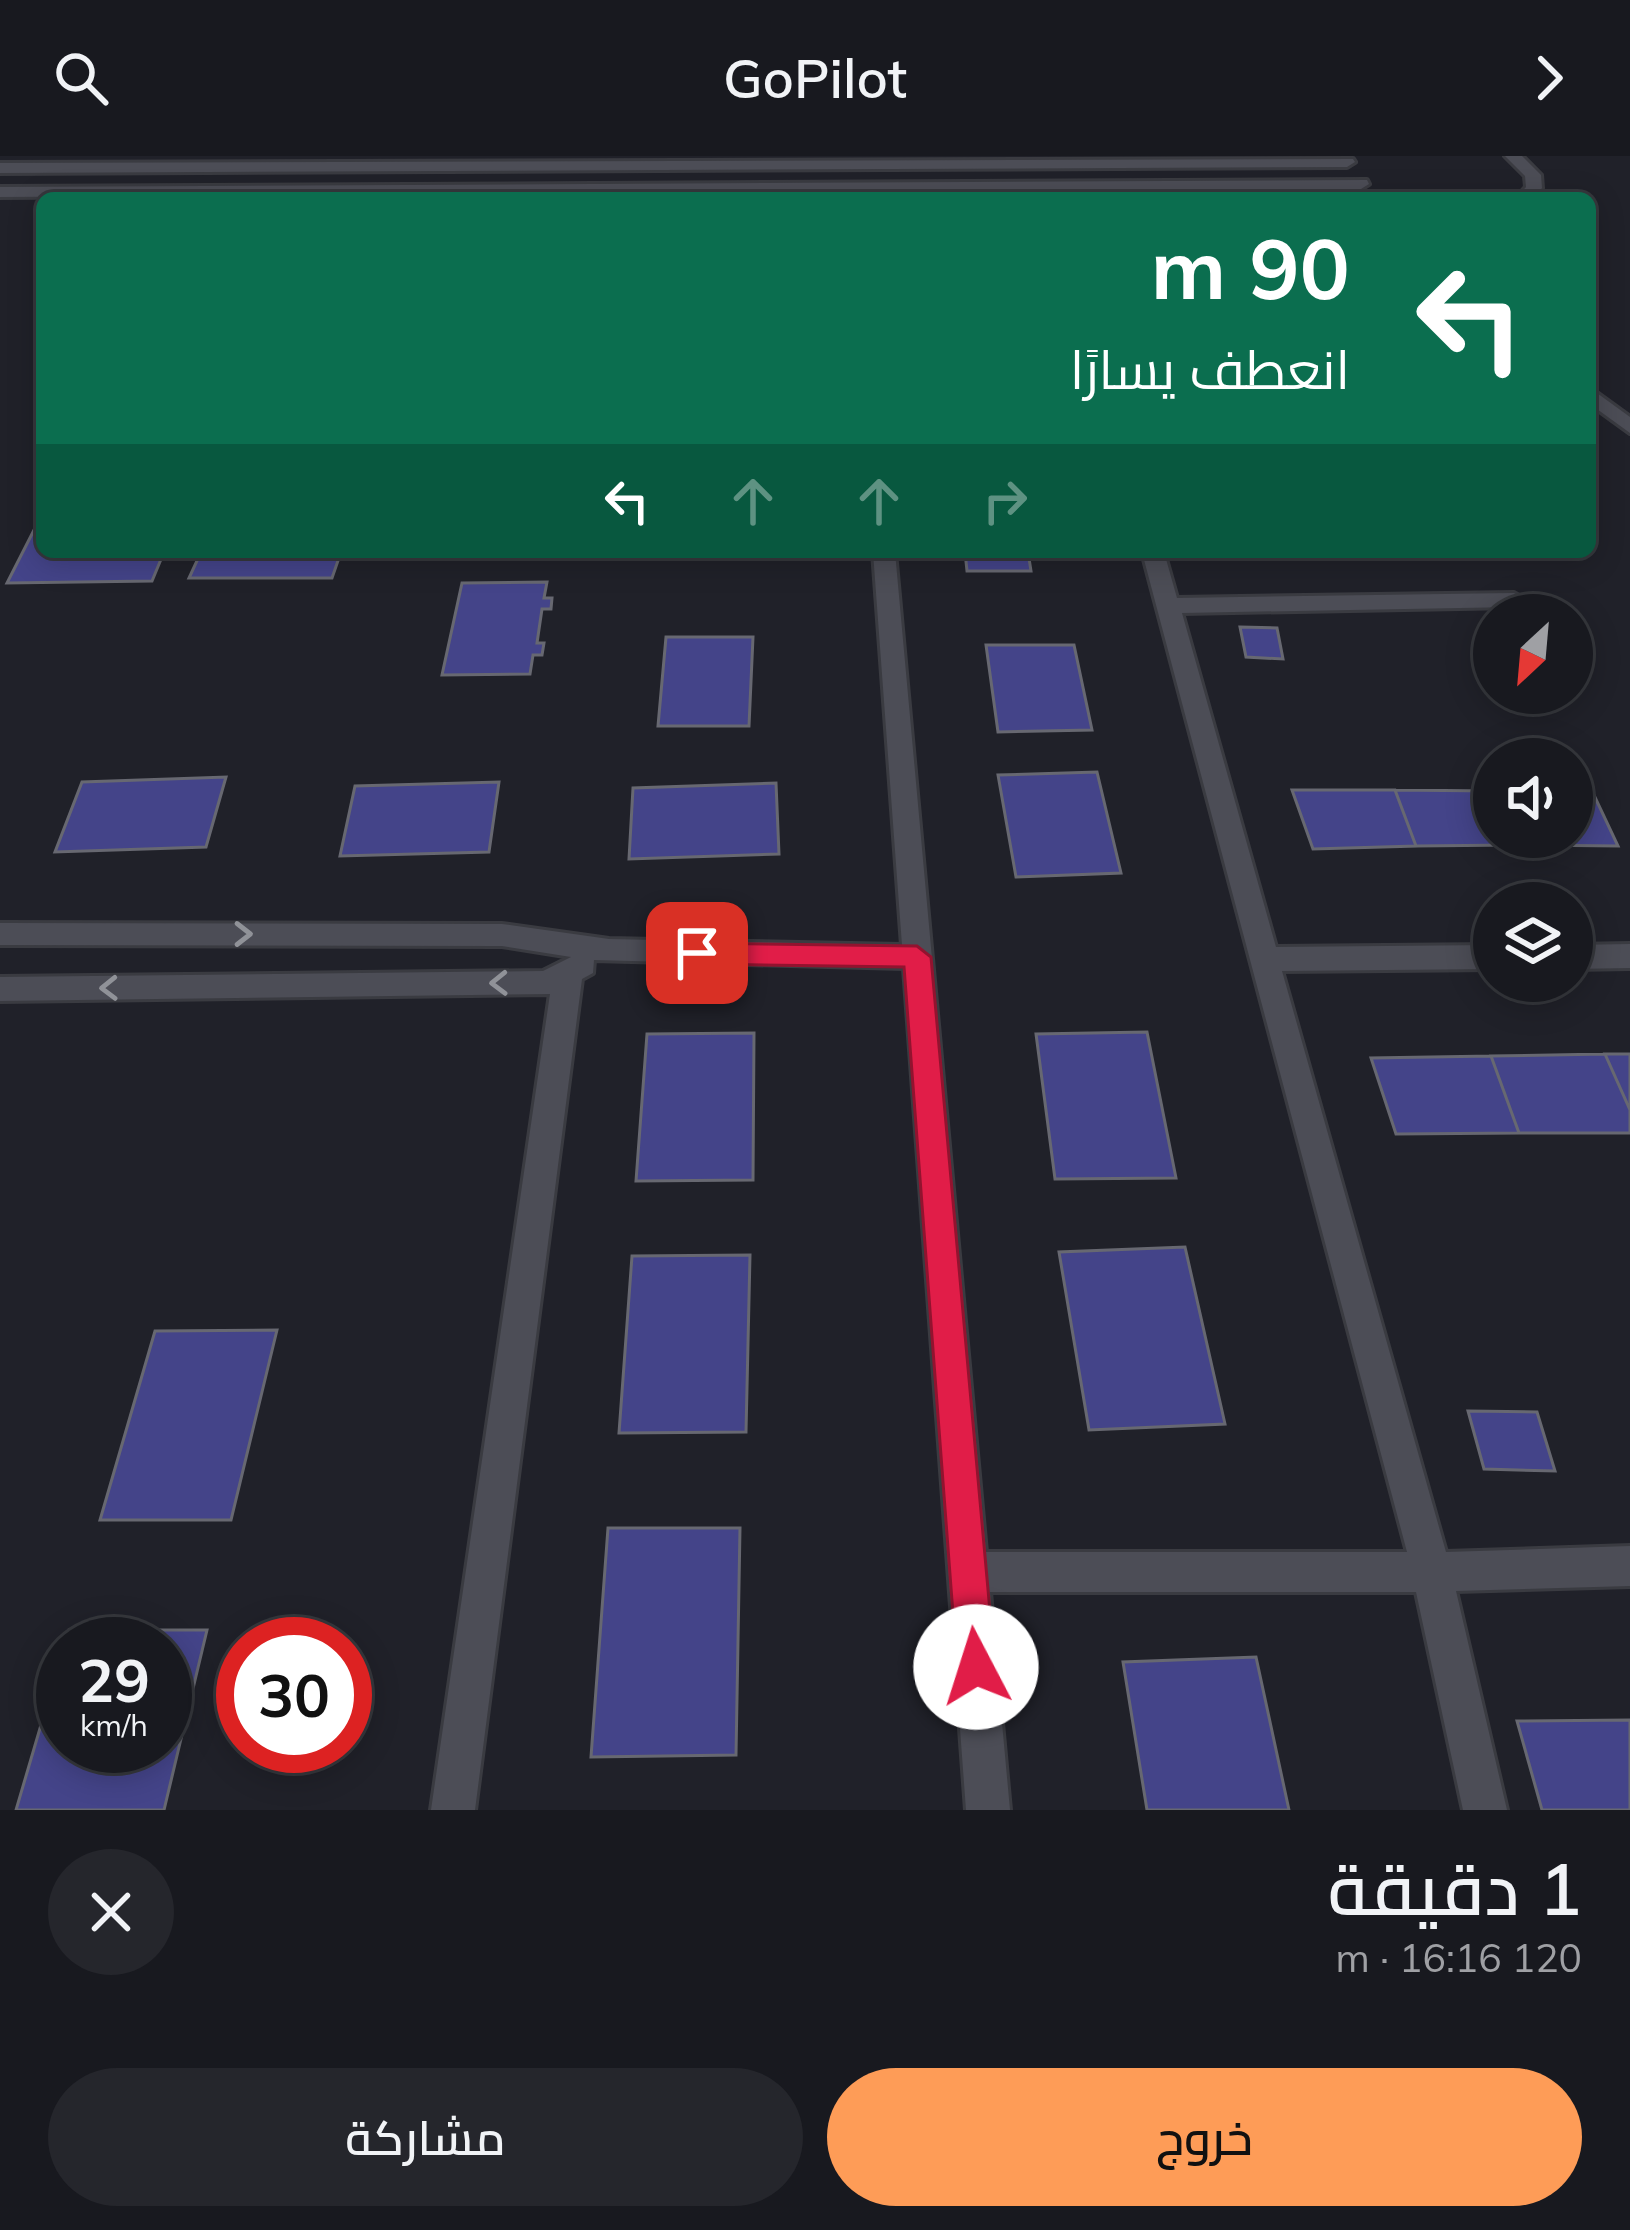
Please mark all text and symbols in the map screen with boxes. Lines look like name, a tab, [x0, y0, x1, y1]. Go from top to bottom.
text: GoPilot	[723, 44, 907, 112]
icon: search	[48, 45, 114, 111]
icon: forward	[1516, 45, 1582, 111]
text: 90 m	[1151, 215, 1350, 320]
icon: left	[1392, 240, 1548, 396]
text: انعطف يسارًا	[1070, 335, 1350, 403]
icon: left	[594, 468, 660, 534]
icon: ahead	[720, 468, 786, 534]
icon: ahead	[846, 468, 912, 534]
icon: right	[972, 468, 1038, 534]
north arrow	[1473, 594, 1593, 714]
map controls	[1473, 594, 1593, 1002]
button: sound	[1473, 738, 1593, 858]
button: layers	[1473, 882, 1593, 1002]
pin	[646, 902, 748, 1004]
icon: arrive	[664, 920, 730, 986]
one-way arrow	[234, 921, 253, 947]
one-way arrow	[489, 970, 507, 996]
one-way arrow	[99, 975, 117, 1001]
position arrow	[913, 1604, 1039, 1730]
speed limit sign: 30	[216, 1617, 372, 1773]
text: 29	[78, 1642, 150, 1717]
text: km/h	[80, 1706, 148, 1744]
text: 1 دقيقة	[1328, 1843, 1582, 1933]
button: close	[48, 1849, 174, 1975]
text: 120 m · 16:16	[1336, 1933, 1582, 1982]
button: مشاركة	[48, 2068, 803, 2206]
button: خروج	[827, 2068, 1582, 2206]

